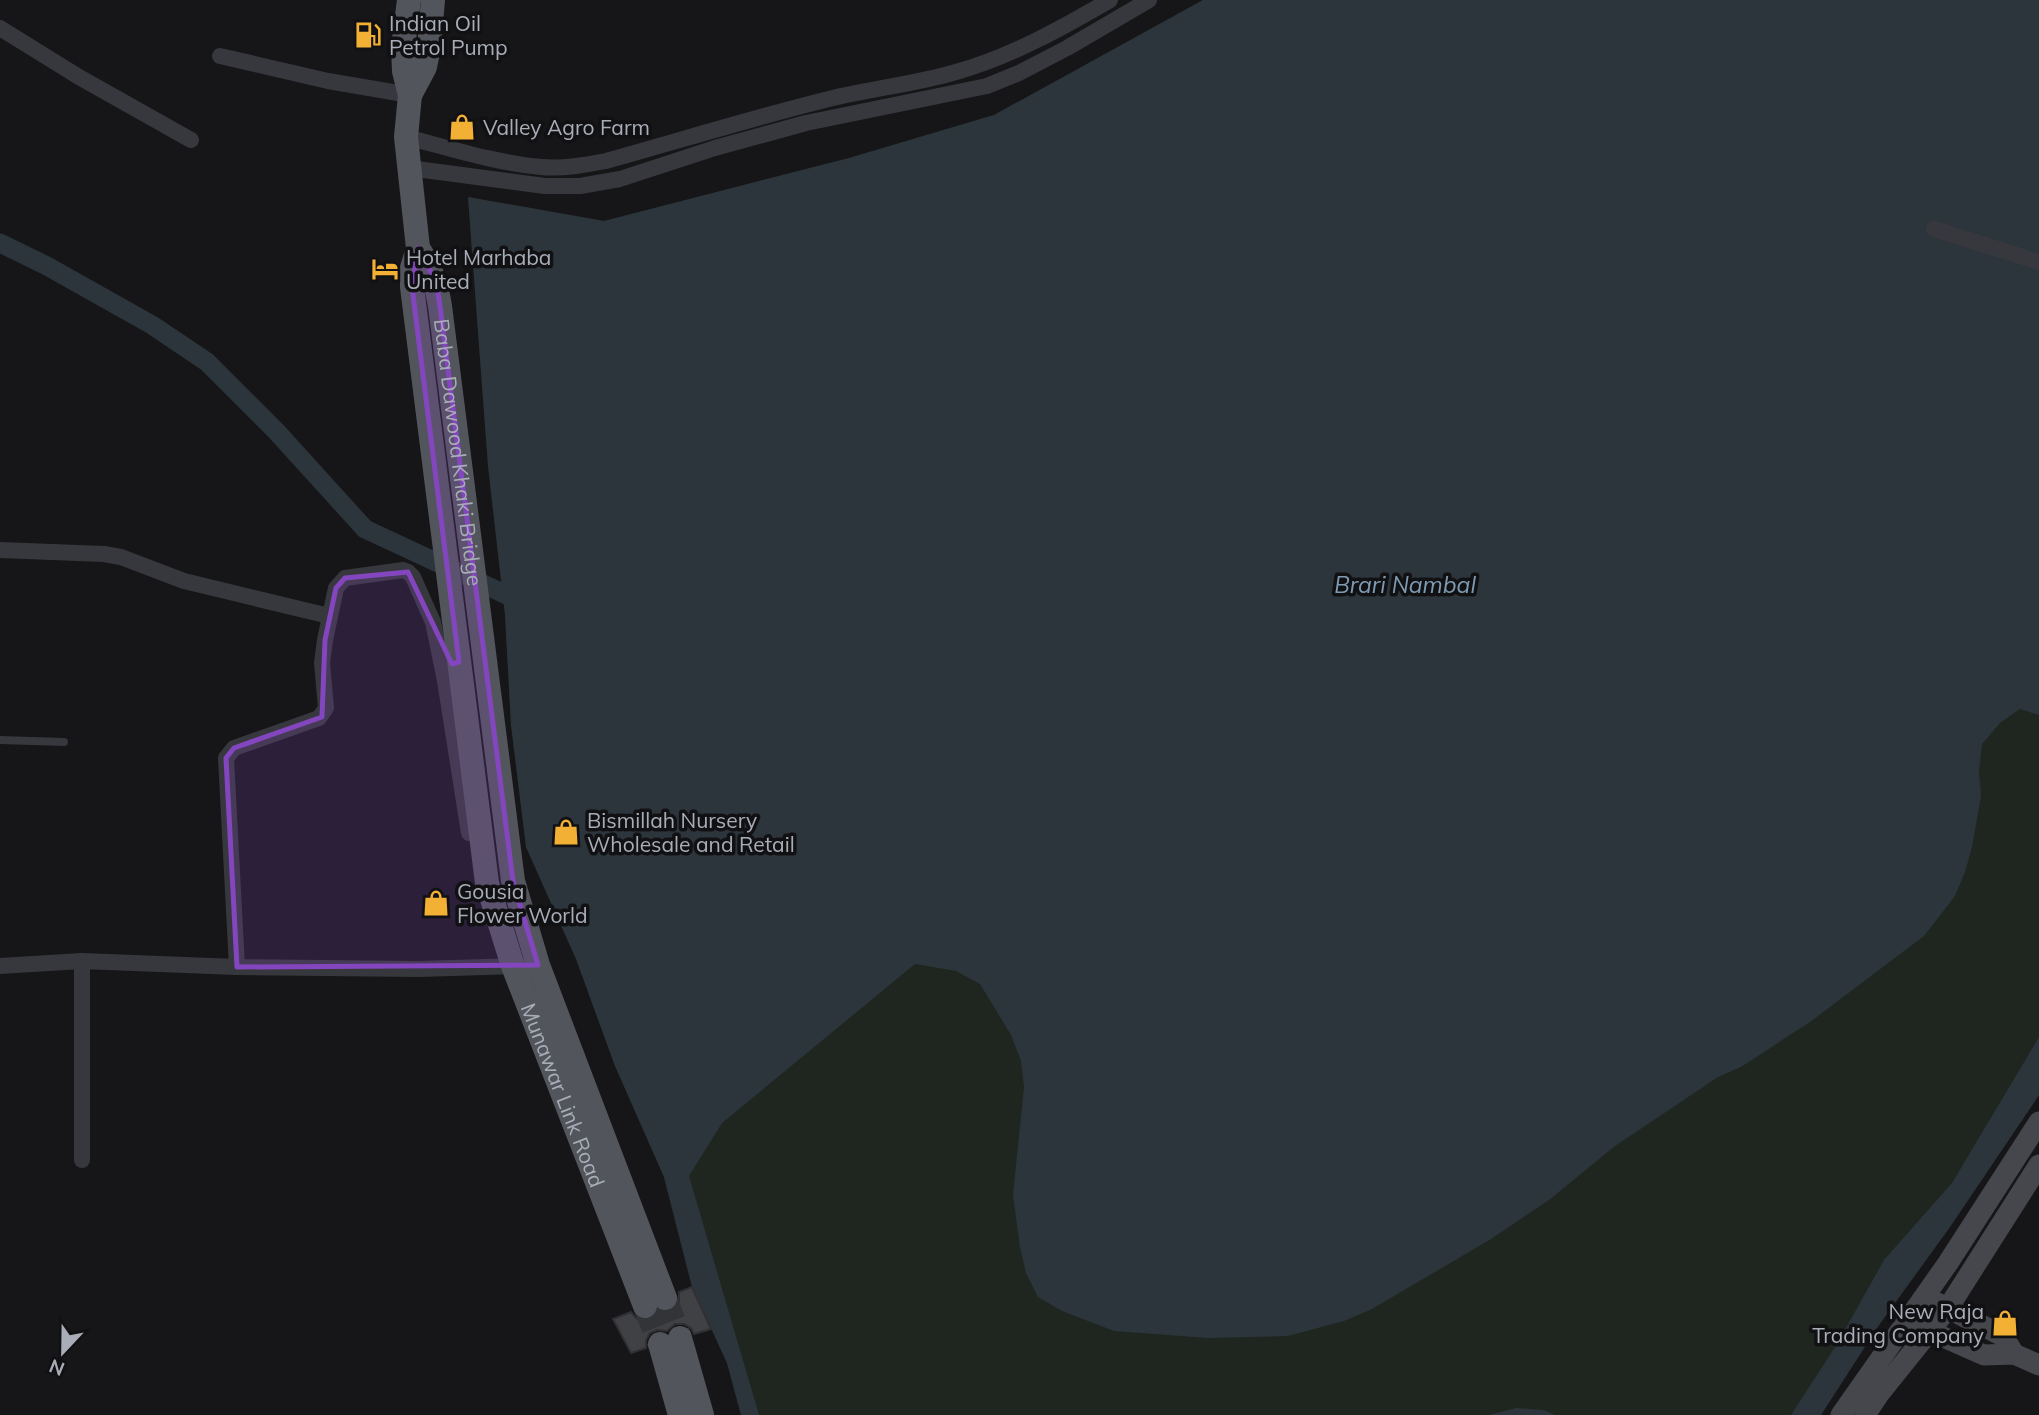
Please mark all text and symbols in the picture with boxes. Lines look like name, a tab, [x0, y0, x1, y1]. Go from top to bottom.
place label: Indian Oil Petrol Pump	[389, 10, 508, 60]
fuel station icon: Indian Oil Petrol Pump	[353, 20, 383, 50]
shop icon: Valley Agro Farm	[447, 112, 477, 142]
place label: Valley Agro Farm	[483, 114, 650, 140]
place label: Hotel Marhaba United	[406, 244, 551, 294]
hotel icon: Hotel Marhaba United	[370, 254, 400, 284]
street label: Baba Dawood Khaki Bridge	[429, 317, 488, 587]
water label: Brari Nambal	[1334, 570, 1476, 599]
place label: Bismillah Nursery Wholesale and Retail	[587, 807, 795, 857]
shop icon: Bismillah Nursery Wholesale and Retail	[551, 817, 581, 847]
place label: Gousia Flower World	[457, 878, 588, 928]
shop icon: Gousia Flower World	[421, 888, 451, 918]
street label: Munawar Link Road	[516, 999, 611, 1191]
place label: New Raja Trading Company	[1812, 1298, 1984, 1348]
shop icon: New Raja Trading Company	[1990, 1308, 2020, 1338]
north arrow	[28, 1317, 98, 1387]
text: N	[45, 1354, 68, 1382]

